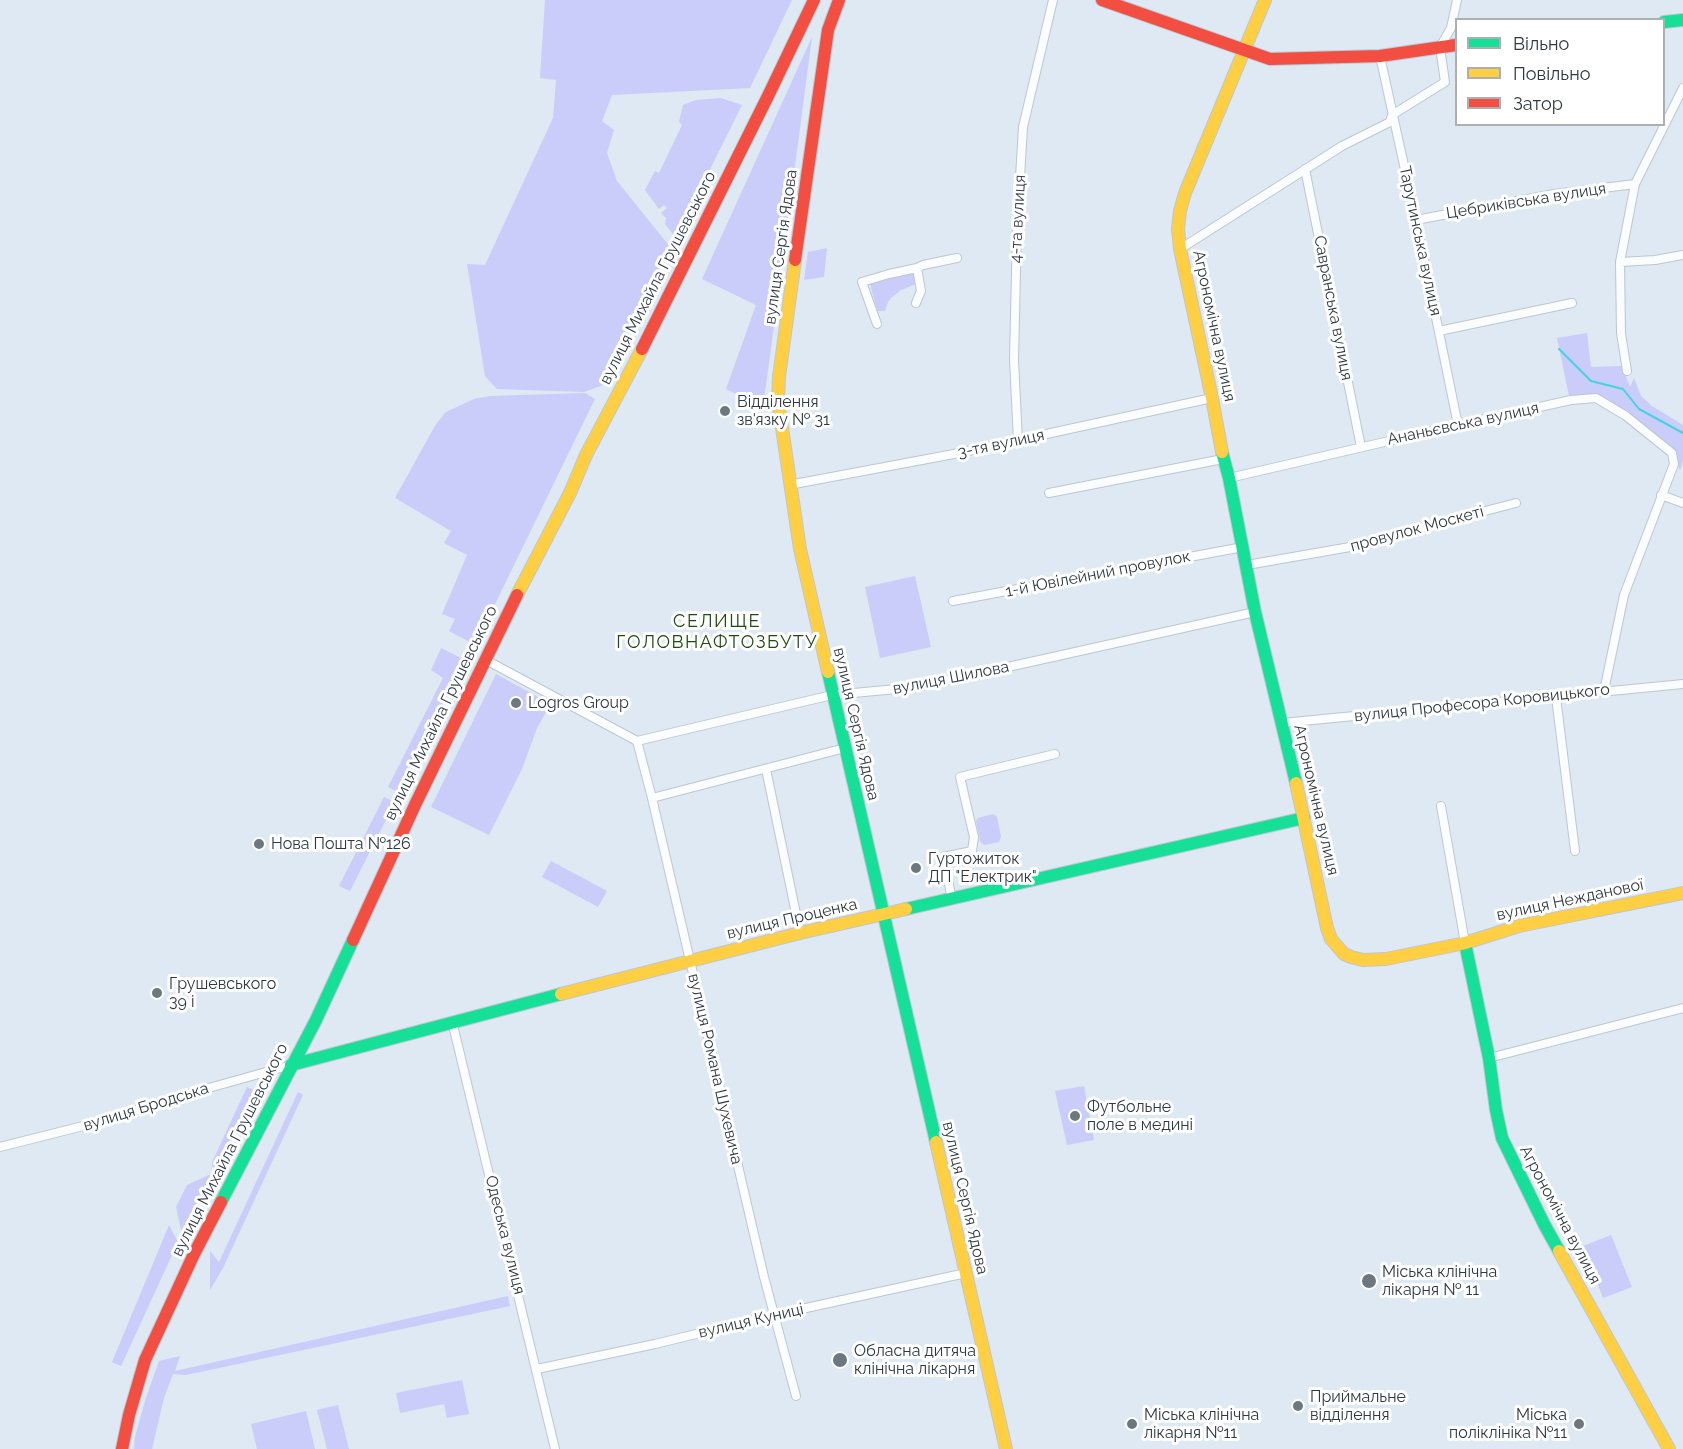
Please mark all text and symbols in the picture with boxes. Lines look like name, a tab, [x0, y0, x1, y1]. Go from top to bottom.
legend	[1455, 18, 1665, 126]
text: Вільно	[1513, 33, 1569, 54]
text: Повільно	[1513, 63, 1590, 84]
text: Затор	[1513, 93, 1563, 114]
street label: Тарутинська вулиця	[1395, 164, 1445, 318]
street label: вулиця Михайла Грушевського	[596, 168, 720, 388]
street label: вулиця Сергія Ядова	[761, 168, 801, 326]
street label: 4-та вулиця	[1006, 174, 1030, 264]
street label: Цебриківська вулиця	[1445, 179, 1607, 223]
street label: Савранська вулиця	[1310, 234, 1356, 382]
street label: Агрономічна вулиця	[1189, 249, 1239, 403]
place label: Відділення зв'язку № 31	[737, 392, 830, 430]
street label: Ананьєвська вулиця	[1385, 399, 1541, 449]
marker: Відділення зв'язку № 31	[718, 404, 732, 418]
street label: 3-тя вулиця	[956, 425, 1046, 463]
street label: провулок Москеті	[1348, 502, 1486, 556]
street label: 1-й Ювілейний провулок	[1004, 547, 1192, 601]
street label: вулиця Михайла Грушевського	[381, 603, 501, 823]
district label: СЕЛИЩЕ ГОЛОВНАФТОЗБУТУ	[616, 611, 818, 654]
street label: вулиця Сергія Ядова	[829, 646, 883, 802]
street label: вулиця Шилова	[891, 657, 1011, 699]
street label: вулиця Професора Коровицького	[1353, 680, 1611, 726]
place label: Logros Group	[528, 693, 629, 713]
marker: Logros Group	[509, 696, 523, 710]
street label: Агрономічна вулиця	[1289, 723, 1343, 877]
place label: Нова Пошта №126	[271, 834, 411, 854]
marker: Нова Пошта №126	[252, 837, 266, 851]
place label: Гуртожиток ДП "Електрик"	[928, 849, 1037, 887]
marker: Гуртожиток ДП "Електрик"	[909, 861, 923, 875]
street label: вулиця Нежданової	[1495, 875, 1645, 925]
street label: вулиця Проценка	[725, 895, 859, 943]
street label: вулиця Романа Шухевича	[684, 972, 746, 1166]
place label: Грушевського 39 і	[169, 974, 276, 1012]
marker: Грушевського 39 і	[150, 986, 164, 1000]
street label: вулиця Михайла Грушевського	[168, 1040, 292, 1260]
street label: вулиця Бродська	[81, 1079, 211, 1135]
place label: Футбольне поле в медині	[1087, 1097, 1193, 1135]
marker: Футбольне поле в медині	[1068, 1109, 1082, 1123]
street label: вулиця Сергія Ядова	[938, 1120, 992, 1276]
street label: Агрономічна вулиця	[1515, 1142, 1605, 1288]
street label: Одеська вулиця	[481, 1174, 529, 1296]
place label: Міська клінічна лікарня № 11	[1382, 1262, 1497, 1300]
marker: Міська клінічна лікарня № 11	[1360, 1272, 1378, 1290]
street label: вулиця Куниці	[697, 1300, 805, 1342]
place label: Обласна дитяча клінічна лікарня	[854, 1341, 976, 1379]
marker: Обласна дитяча клінічна лікарня	[831, 1351, 849, 1369]
place label: Приймальне відділення	[1310, 1387, 1406, 1425]
marker: Приймальне відділення	[1291, 1399, 1305, 1413]
place label: Міська клінічна лікарня №11	[1144, 1405, 1259, 1443]
place label: Міська поліклініка №11	[1449, 1405, 1567, 1443]
marker: Міська клінічна лікарня №11	[1125, 1417, 1139, 1431]
marker: Міська поліклініка №11	[1572, 1417, 1586, 1431]

